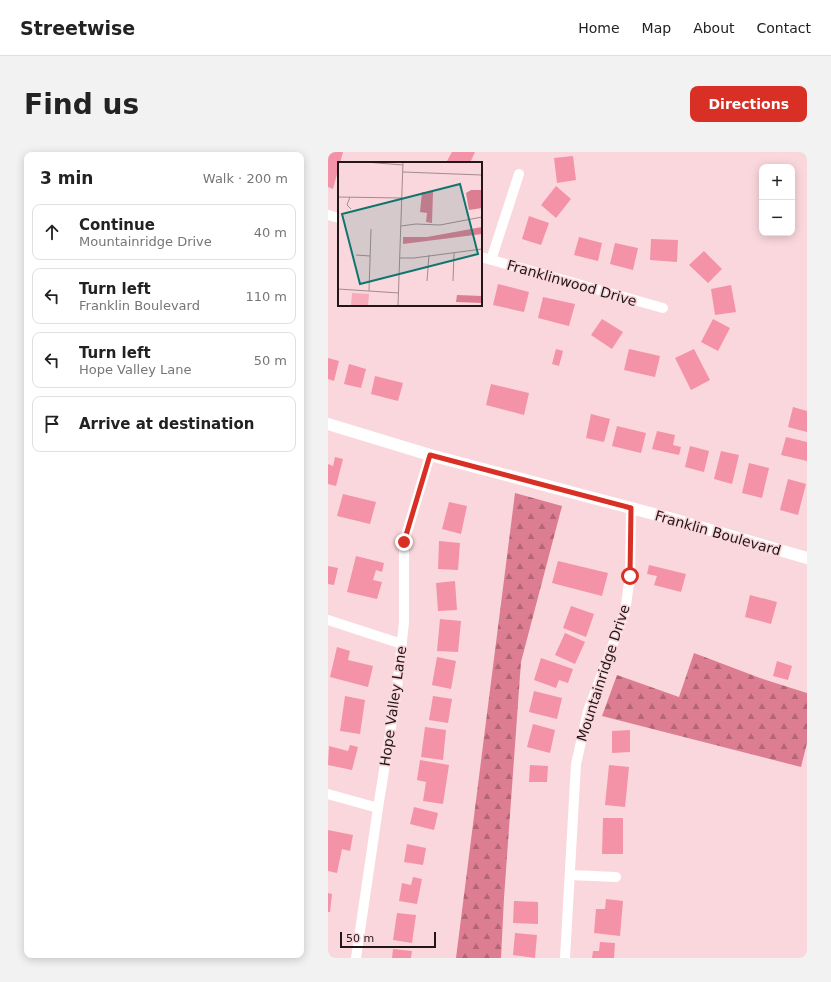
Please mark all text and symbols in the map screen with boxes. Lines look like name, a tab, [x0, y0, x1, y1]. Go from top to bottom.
text: Streetwise	[20, 17, 135, 39]
text: Home	[578, 20, 620, 36]
text: Map	[642, 20, 671, 36]
text: About	[693, 20, 735, 36]
text: Contact	[757, 20, 811, 36]
button: Directions	[690, 86, 807, 122]
text: Find us	[24, 88, 139, 121]
inset map	[338, 162, 482, 306]
map controls	[759, 164, 795, 236]
button: +	[759, 164, 795, 200]
text: 3 min	[40, 168, 93, 188]
text: Walk · 200 m	[203, 171, 288, 186]
button: −	[759, 200, 795, 236]
text: Continue	[79, 216, 155, 234]
icon: ahead	[41, 221, 63, 243]
text: 40 m	[254, 225, 287, 240]
text: Mountainridge Drive	[79, 234, 212, 249]
street label: Franklinwood Drive	[505, 257, 639, 309]
text: Turn left	[79, 280, 151, 298]
icon: left	[41, 285, 63, 307]
text: 110 m	[245, 289, 287, 304]
text: Franklin Boulevard	[79, 298, 200, 313]
text: Turn left	[79, 344, 151, 362]
icon: left	[41, 349, 63, 371]
text: 50 m	[254, 353, 287, 368]
text: Hope Valley Lane	[79, 362, 191, 377]
icon: arrive	[41, 413, 63, 435]
text: Arrive at destination	[79, 415, 254, 433]
street label: Franklin Boulevard	[653, 507, 783, 559]
route end	[395, 533, 413, 551]
route start	[621, 567, 639, 585]
street label: Mountainridge Drive	[573, 603, 633, 743]
street label: Hope Valley Lane	[377, 645, 409, 767]
scale bar	[340, 930, 436, 949]
text: 50 m	[346, 932, 374, 945]

